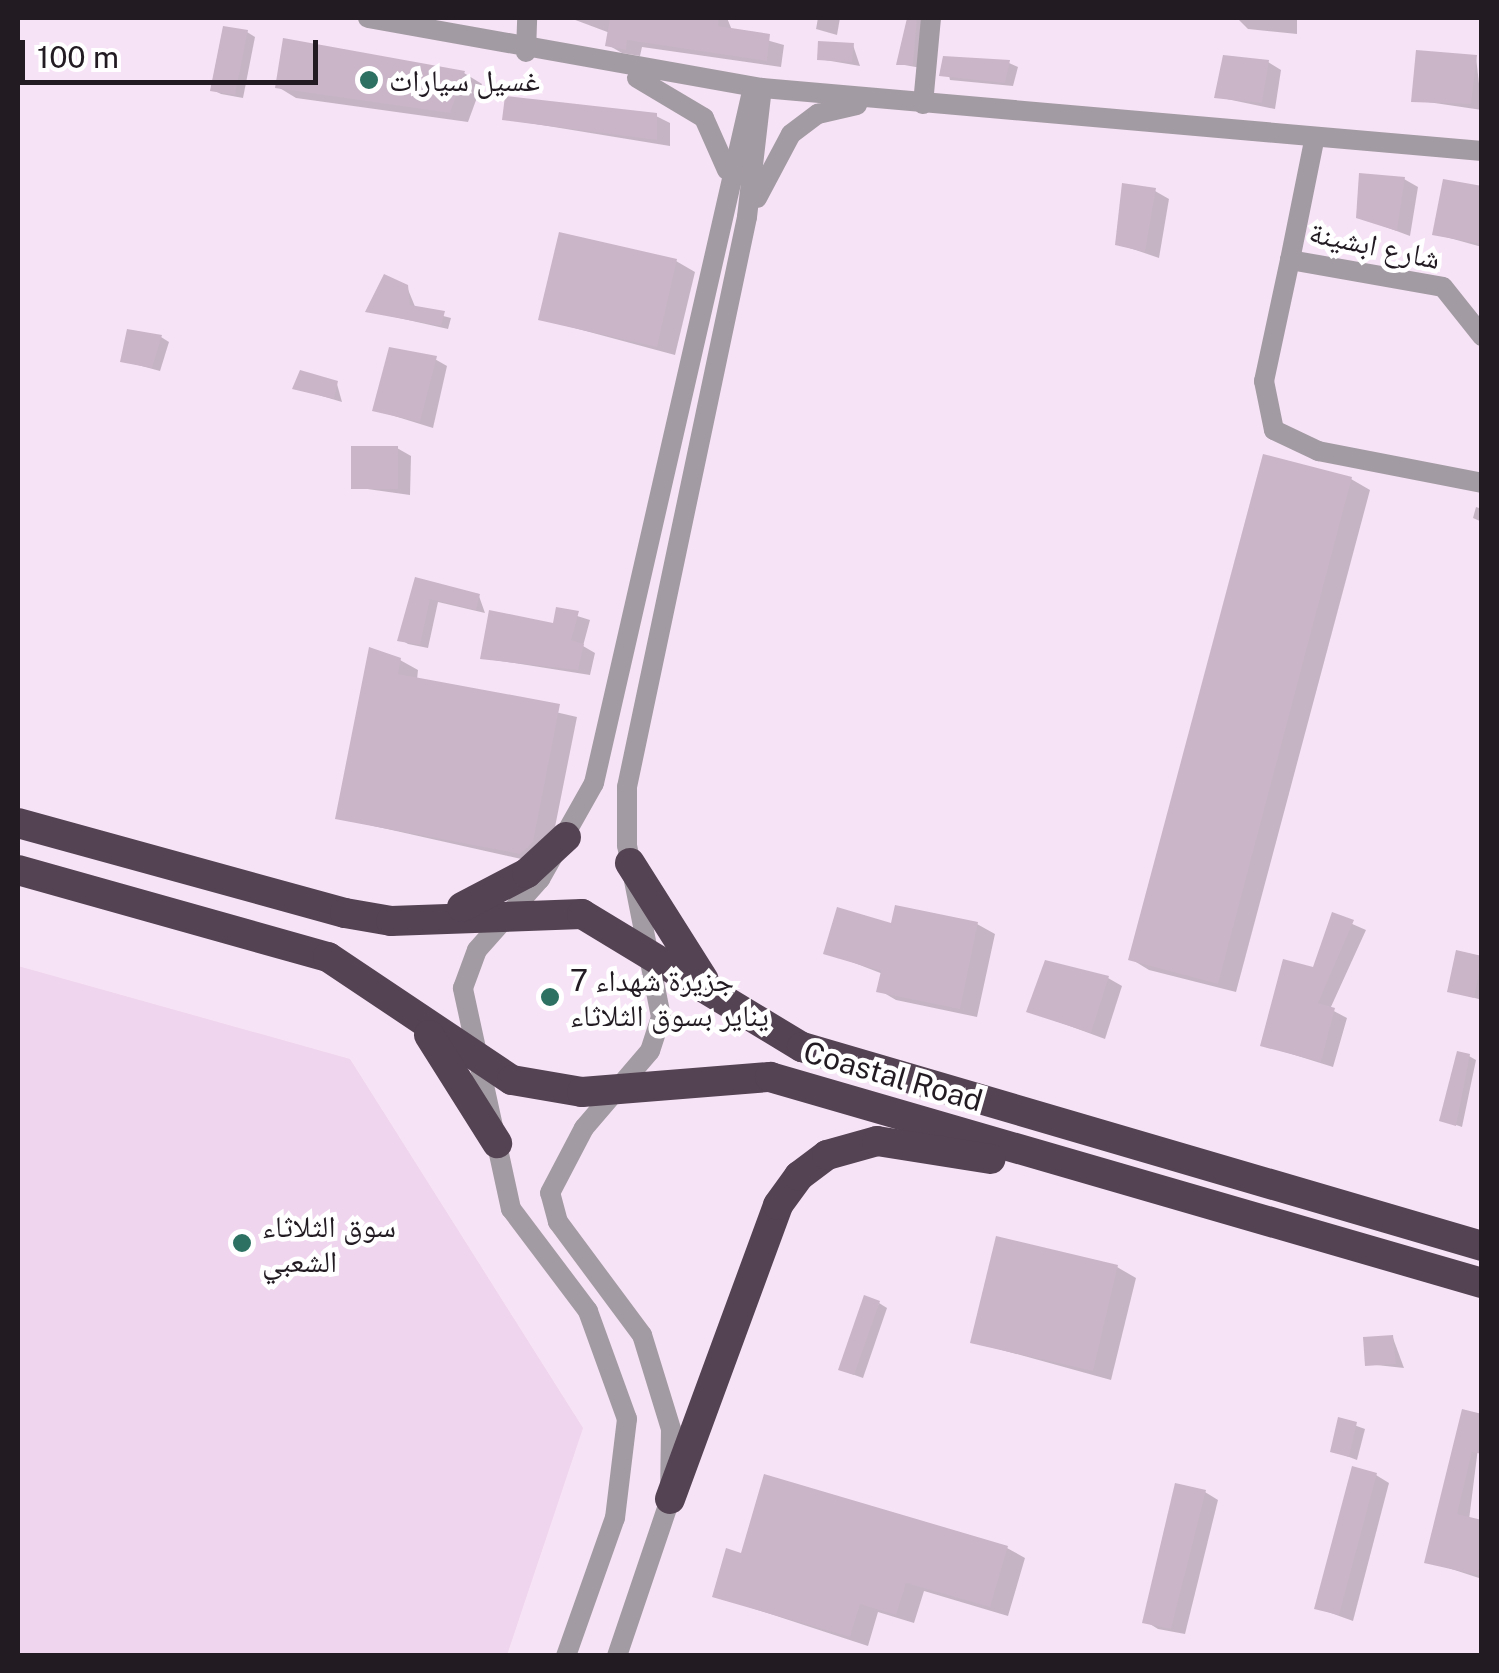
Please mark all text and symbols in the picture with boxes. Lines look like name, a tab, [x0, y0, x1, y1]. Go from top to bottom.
scale bar	[25, 20, 322, 82]
text: 100 m	[37, 39, 119, 75]
place label: غسيل سيارات	[389, 62, 540, 98]
marker: غسيل سيارات	[358, 69, 380, 91]
street label: شارع ابشينة	[1306, 214, 1444, 276]
place label: جزيرة شهداء 7 يناير بسوق الثلاثاء	[570, 962, 769, 1032]
marker: جزيرة شهداء 7 يناير بسوق الثلاثاء	[539, 986, 561, 1008]
street label: Coastal Road	[799, 1033, 987, 1119]
place label: سوق الثلاثاء الشعبي	[262, 1208, 396, 1278]
marker: سوق الثلاثاء الشعبي	[231, 1232, 253, 1254]

